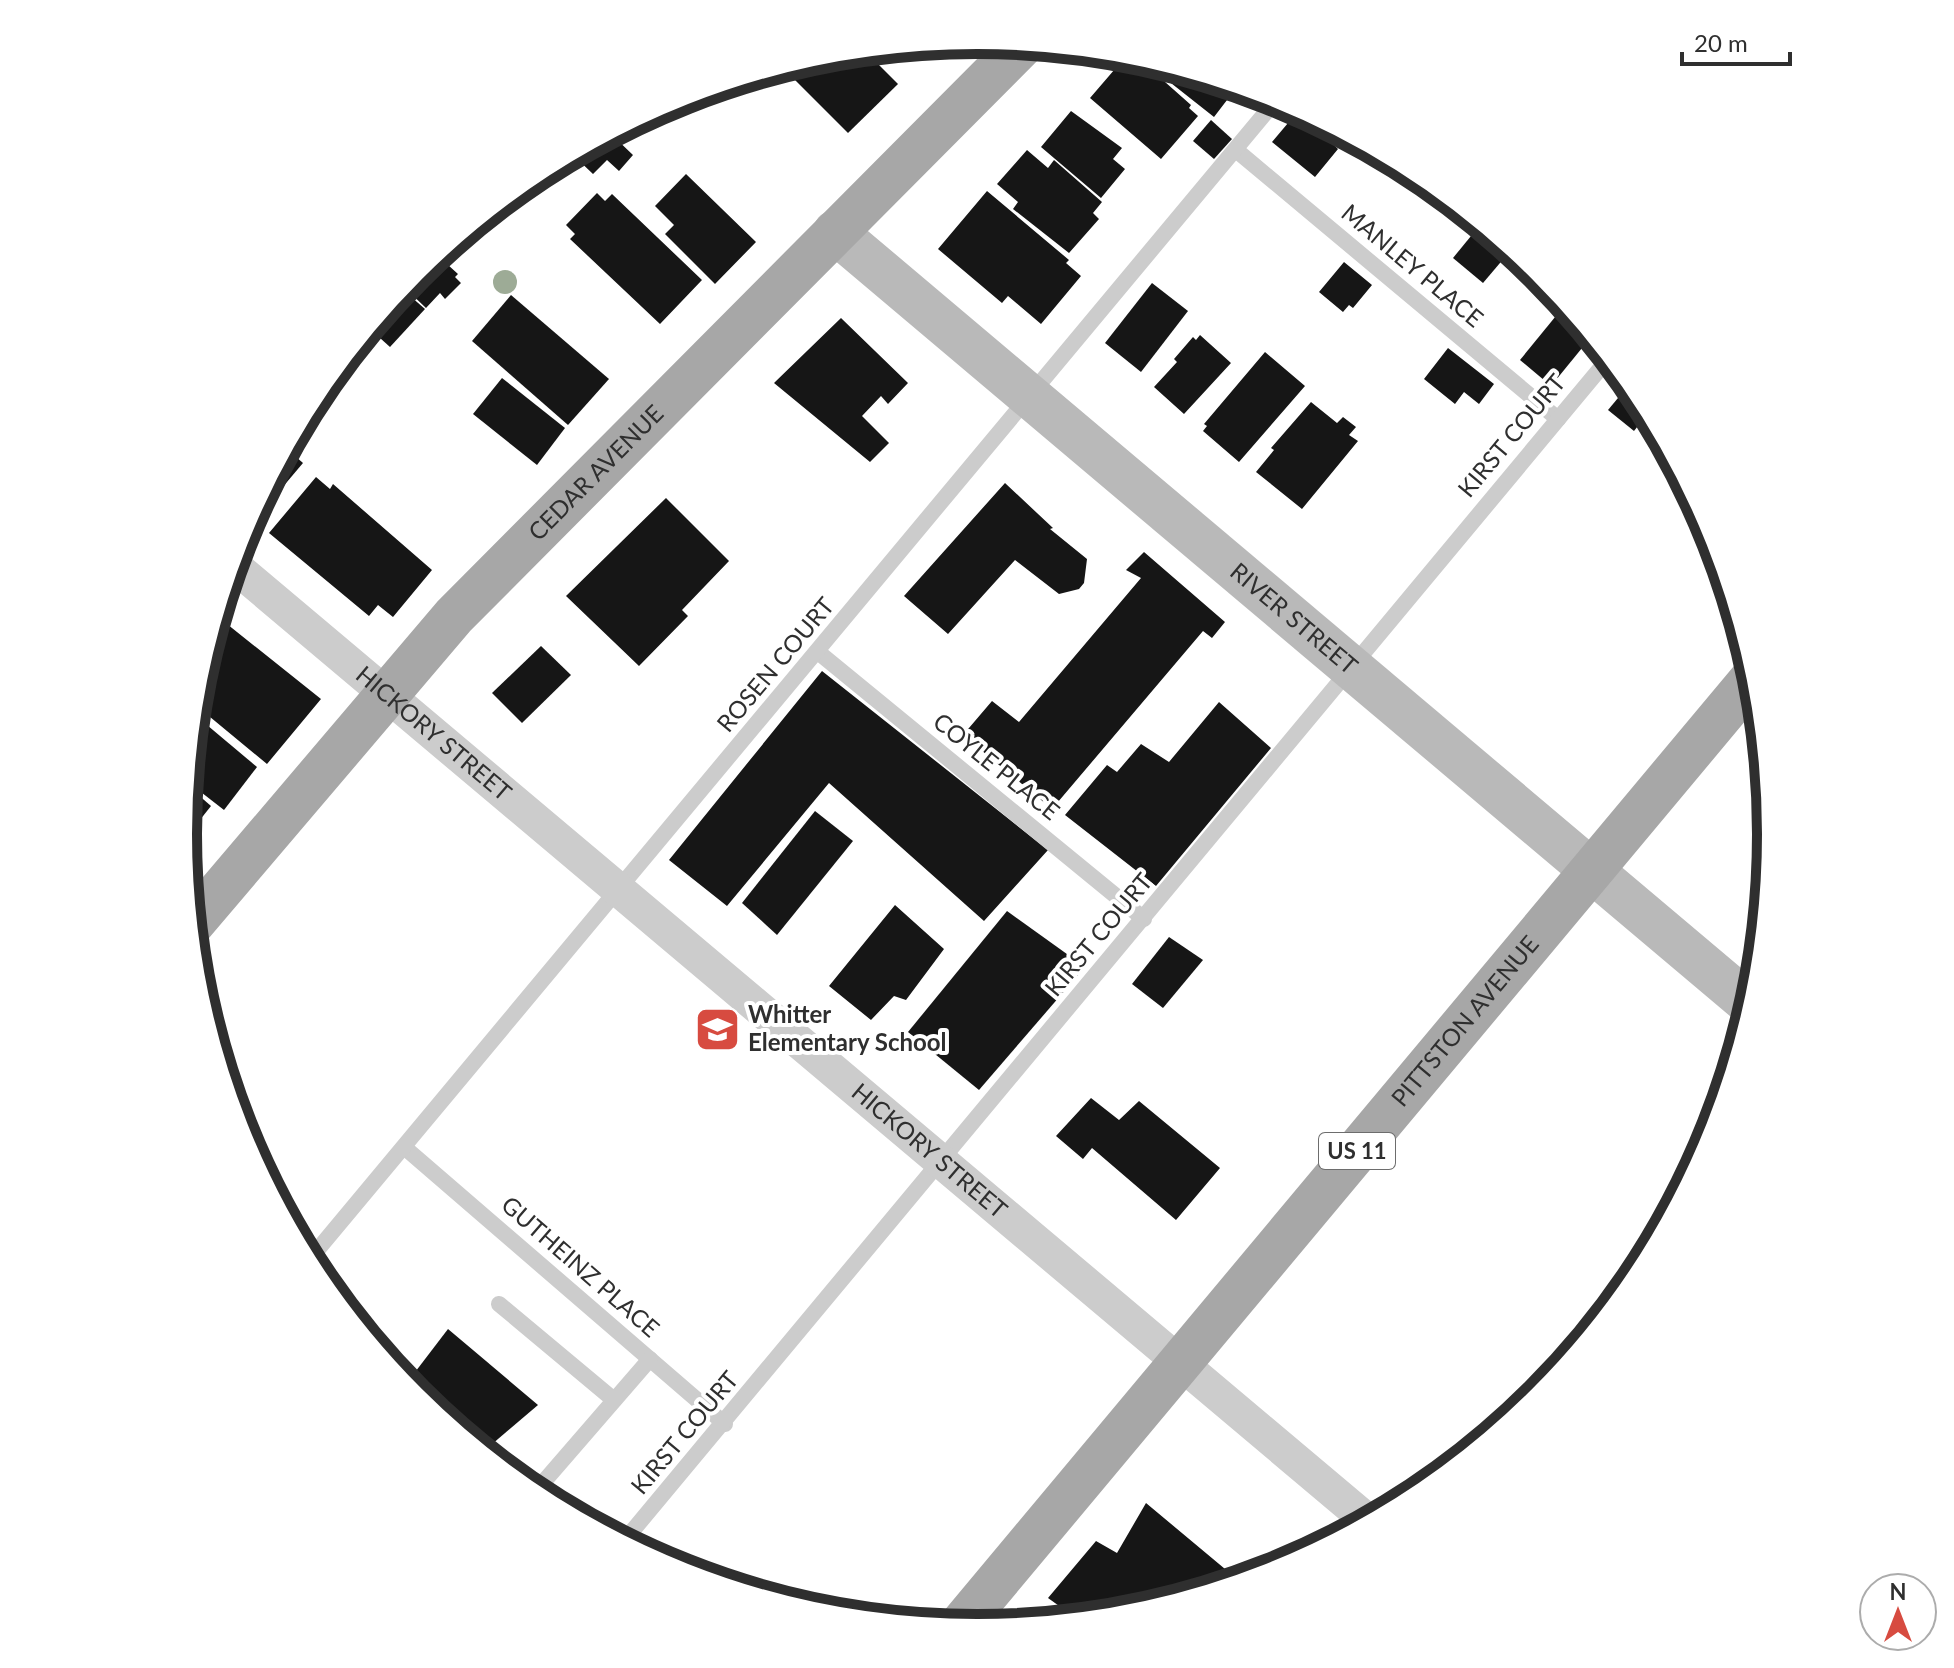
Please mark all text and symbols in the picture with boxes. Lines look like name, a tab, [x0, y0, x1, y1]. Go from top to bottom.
scale bar	[1682, 16, 1790, 66]
text: 20 m	[1694, 28, 1748, 57]
street label: MANLEY PLACE	[1336, 197, 1490, 332]
street label: KIRST COURT	[1451, 368, 1571, 502]
street label: CEDAR AVENUE	[522, 398, 669, 546]
street label: RIVER STREET	[1225, 556, 1364, 680]
street label: ROSEN COURT	[710, 591, 840, 737]
street label: HICKORY STREET	[351, 659, 518, 806]
street label: COYLE PLACE	[928, 706, 1066, 825]
street label: KIRST COURT	[1038, 867, 1158, 1001]
street label: PITTSTON AVENUE	[1385, 929, 1544, 1112]
place label: Whitter Elementary School	[748, 999, 947, 1056]
school or university icon: Whitter Elementary School	[693, 1005, 741, 1053]
street label: HICKORY STREET	[846, 1077, 1013, 1224]
road number: US 11	[1319, 1133, 1395, 1169]
street label: GUTHEINZ PLACE	[496, 1189, 666, 1342]
street label: KIRST COURT	[624, 1365, 744, 1499]
north arrow	[1858, 1572, 1938, 1652]
text: N	[1890, 1578, 1906, 1605]

